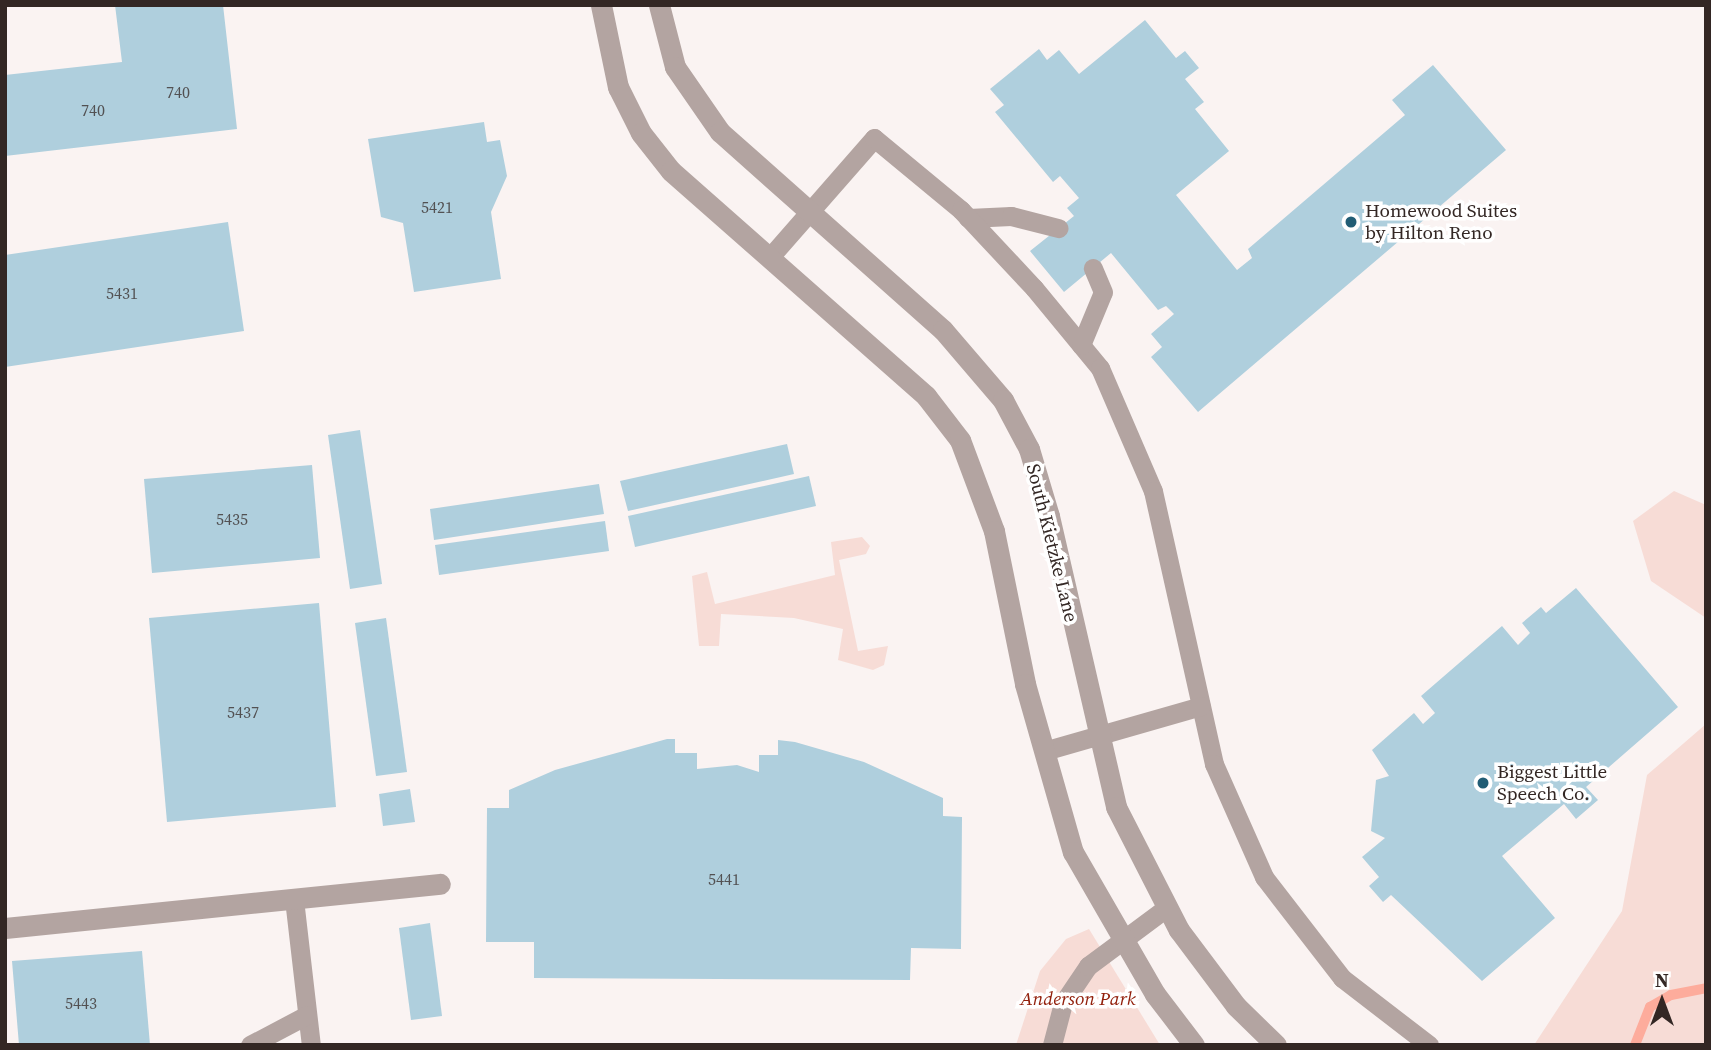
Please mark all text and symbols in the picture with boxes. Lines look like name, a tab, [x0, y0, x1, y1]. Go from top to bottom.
house number: 740	[166, 82, 190, 102]
house number: 740	[81, 100, 105, 120]
house number: 5421	[421, 197, 453, 217]
place label: Homewood Suites by Hilton Reno	[1365, 200, 1517, 244]
marker: Homewood Suites by Hilton Reno	[1343, 214, 1359, 230]
house number: 5431	[106, 283, 138, 303]
street label: South Kietzke Lane	[1021, 462, 1083, 624]
house number: 5435	[216, 509, 248, 529]
house number: 5437	[227, 702, 259, 722]
place label: Biggest Little Speech Co.	[1497, 761, 1607, 805]
marker: Biggest Little Speech Co.	[1475, 775, 1491, 791]
house number: 5441	[708, 869, 740, 889]
north arrow	[1627, 966, 1697, 1036]
text: N	[1655, 967, 1669, 993]
park label: Anderson Park	[1020, 988, 1136, 1010]
house number: 5443	[65, 993, 97, 1013]

